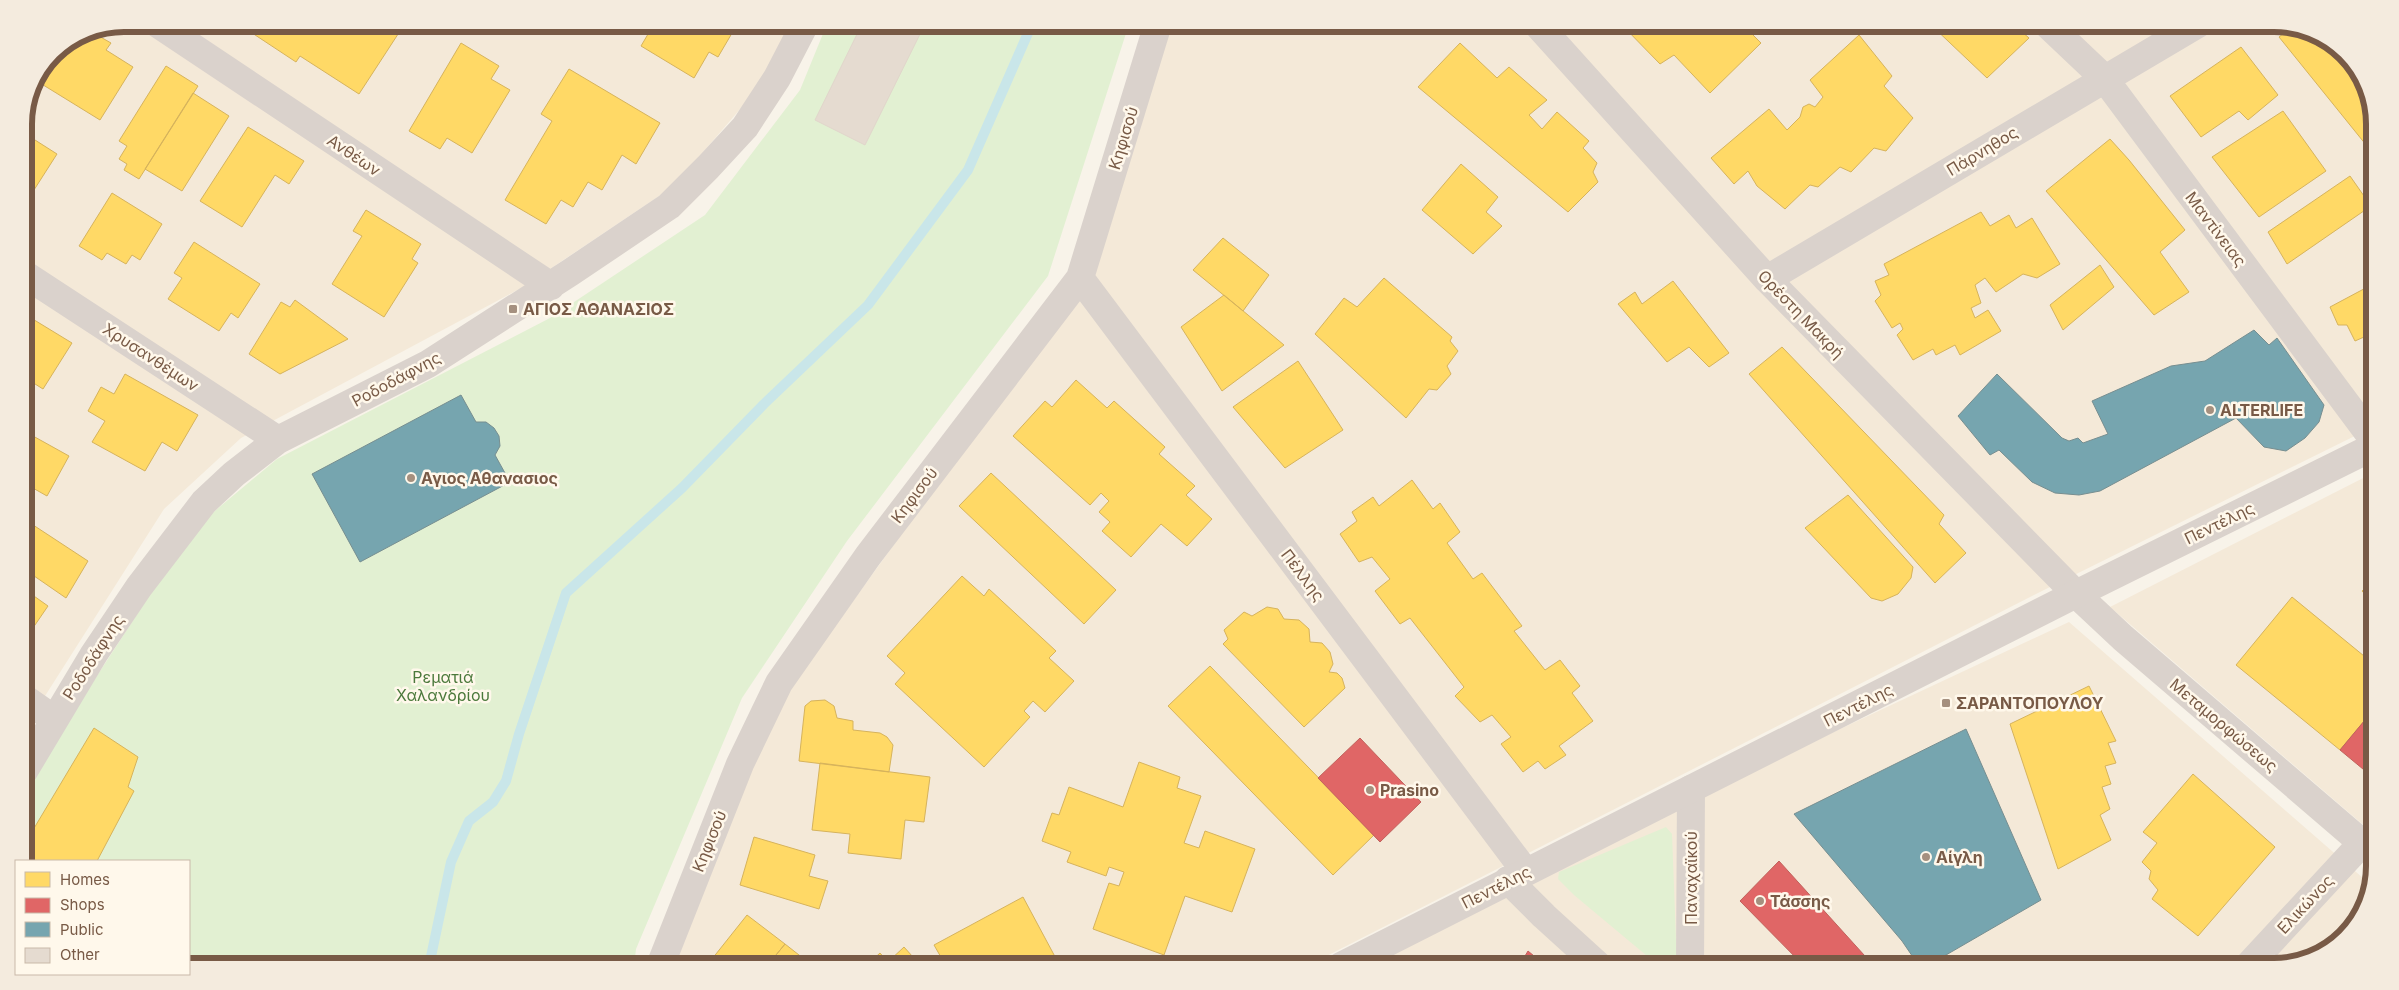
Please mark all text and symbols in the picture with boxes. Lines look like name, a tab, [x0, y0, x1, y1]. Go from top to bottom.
street label: Κηφισού	[1104, 104, 1142, 172]
street label: Πάρνηθος	[1943, 122, 2021, 180]
street label: Ανθέων	[323, 130, 385, 180]
street label: Μαντίνειας	[2181, 188, 2251, 270]
street label: Ορέστη Μακρή	[1754, 266, 1848, 362]
place label: ΑΓΙΟΣ ΑΘΑΝΑΣΙΟΣ	[523, 299, 674, 319]
marker: ΑΓΙΟΣ ΑΘΑΝΑΣΙΟΣ	[507, 303, 519, 315]
street label: Χρυσανθέμων	[99, 319, 203, 395]
street label: Ροδοδάφνης	[348, 347, 444, 411]
place label: ALTERLIFE	[2220, 400, 2303, 420]
marker: ALTERLIFE	[2204, 404, 2216, 416]
street label: Κηφισού	[886, 463, 942, 527]
place label: Αγιος Αθανασιος	[421, 468, 558, 488]
marker: Αγιος Αθανασιος	[405, 472, 417, 484]
street label: Πεντέλης	[2181, 498, 2257, 548]
street label: Πέλλης	[1277, 545, 1329, 605]
street label: Ροδοδάφνης	[58, 611, 128, 703]
park label: Ρεματιά Χαλανδρίου	[396, 667, 490, 705]
street label: Μεταμορφώσεως	[2166, 674, 2282, 776]
street label: Πεντέλης	[1820, 679, 1896, 731]
place label: ΣΑΡΑΝΤΟΠΟΥΛΟΥ	[1956, 693, 2104, 713]
marker: ΣΑΡΑΝΤΟΠΟΥΛΟΥ	[1940, 697, 1952, 709]
place label: Prasino	[1380, 780, 1439, 800]
marker: Prasino	[1364, 784, 1376, 796]
street label: Κηφισού	[688, 807, 730, 875]
street label: Παναχαϊκού	[1681, 831, 1701, 925]
place label: Αίγλη	[1936, 847, 1983, 867]
marker: Αίγλη	[1920, 851, 1932, 863]
legend	[15, 860, 190, 975]
street label: Πεντέλης	[1458, 861, 1534, 913]
text: Homes	[60, 870, 110, 889]
street label: Ελικώνος	[2273, 870, 2337, 938]
place label: Τάσσης	[1770, 891, 1830, 911]
text: Shops	[60, 895, 105, 914]
marker: Τάσσης	[1754, 895, 1766, 907]
text: Public	[60, 920, 103, 939]
text: Other	[60, 945, 100, 964]

